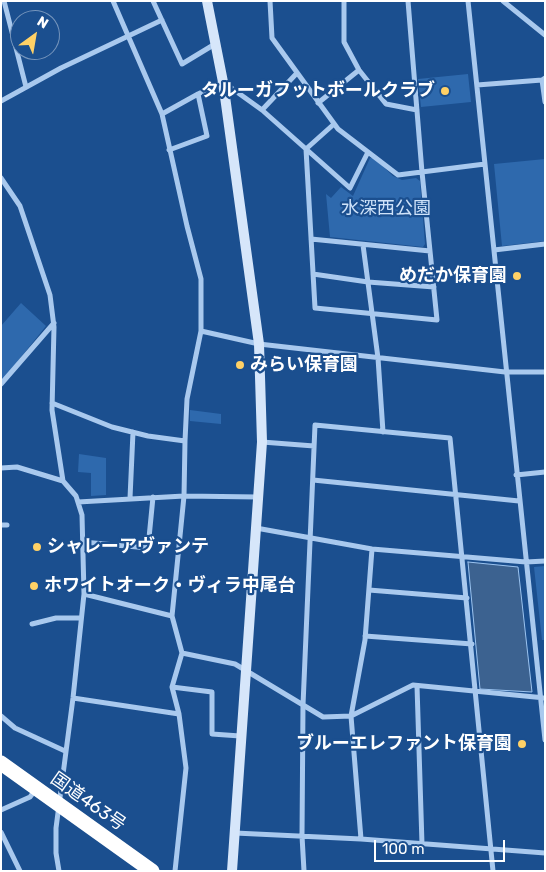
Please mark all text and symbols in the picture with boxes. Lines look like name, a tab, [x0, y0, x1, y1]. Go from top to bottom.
north arrow	[10, 10, 60, 60]
text: N	[34, 13, 51, 33]
place label: タルーガフットボールクラブ	[201, 80, 435, 102]
marker: タルーガフットボールクラブ	[439, 85, 451, 97]
park label: 水深西公園	[341, 198, 431, 220]
place label: めだか保育園	[399, 265, 507, 287]
marker: めだか保育園	[511, 270, 523, 282]
place label: みらい保育園	[250, 354, 358, 376]
marker: みらい保育園	[234, 359, 246, 371]
place label: シャレーアヴァンテ	[47, 536, 209, 558]
marker: シャレーアヴァンテ	[31, 541, 43, 553]
place label: ホワイトオーク・ヴィラ中尾台	[44, 575, 296, 597]
marker: ホワイトオーク・ヴィラ中尾台	[28, 580, 40, 592]
place label: ブルーエレファント保育園	[296, 733, 512, 755]
marker: ブルーエレファント保育園	[516, 738, 528, 750]
street label: 国道463号	[46, 768, 130, 836]
scale bar	[376, 830, 507, 862]
text: 100 m	[382, 840, 424, 858]

